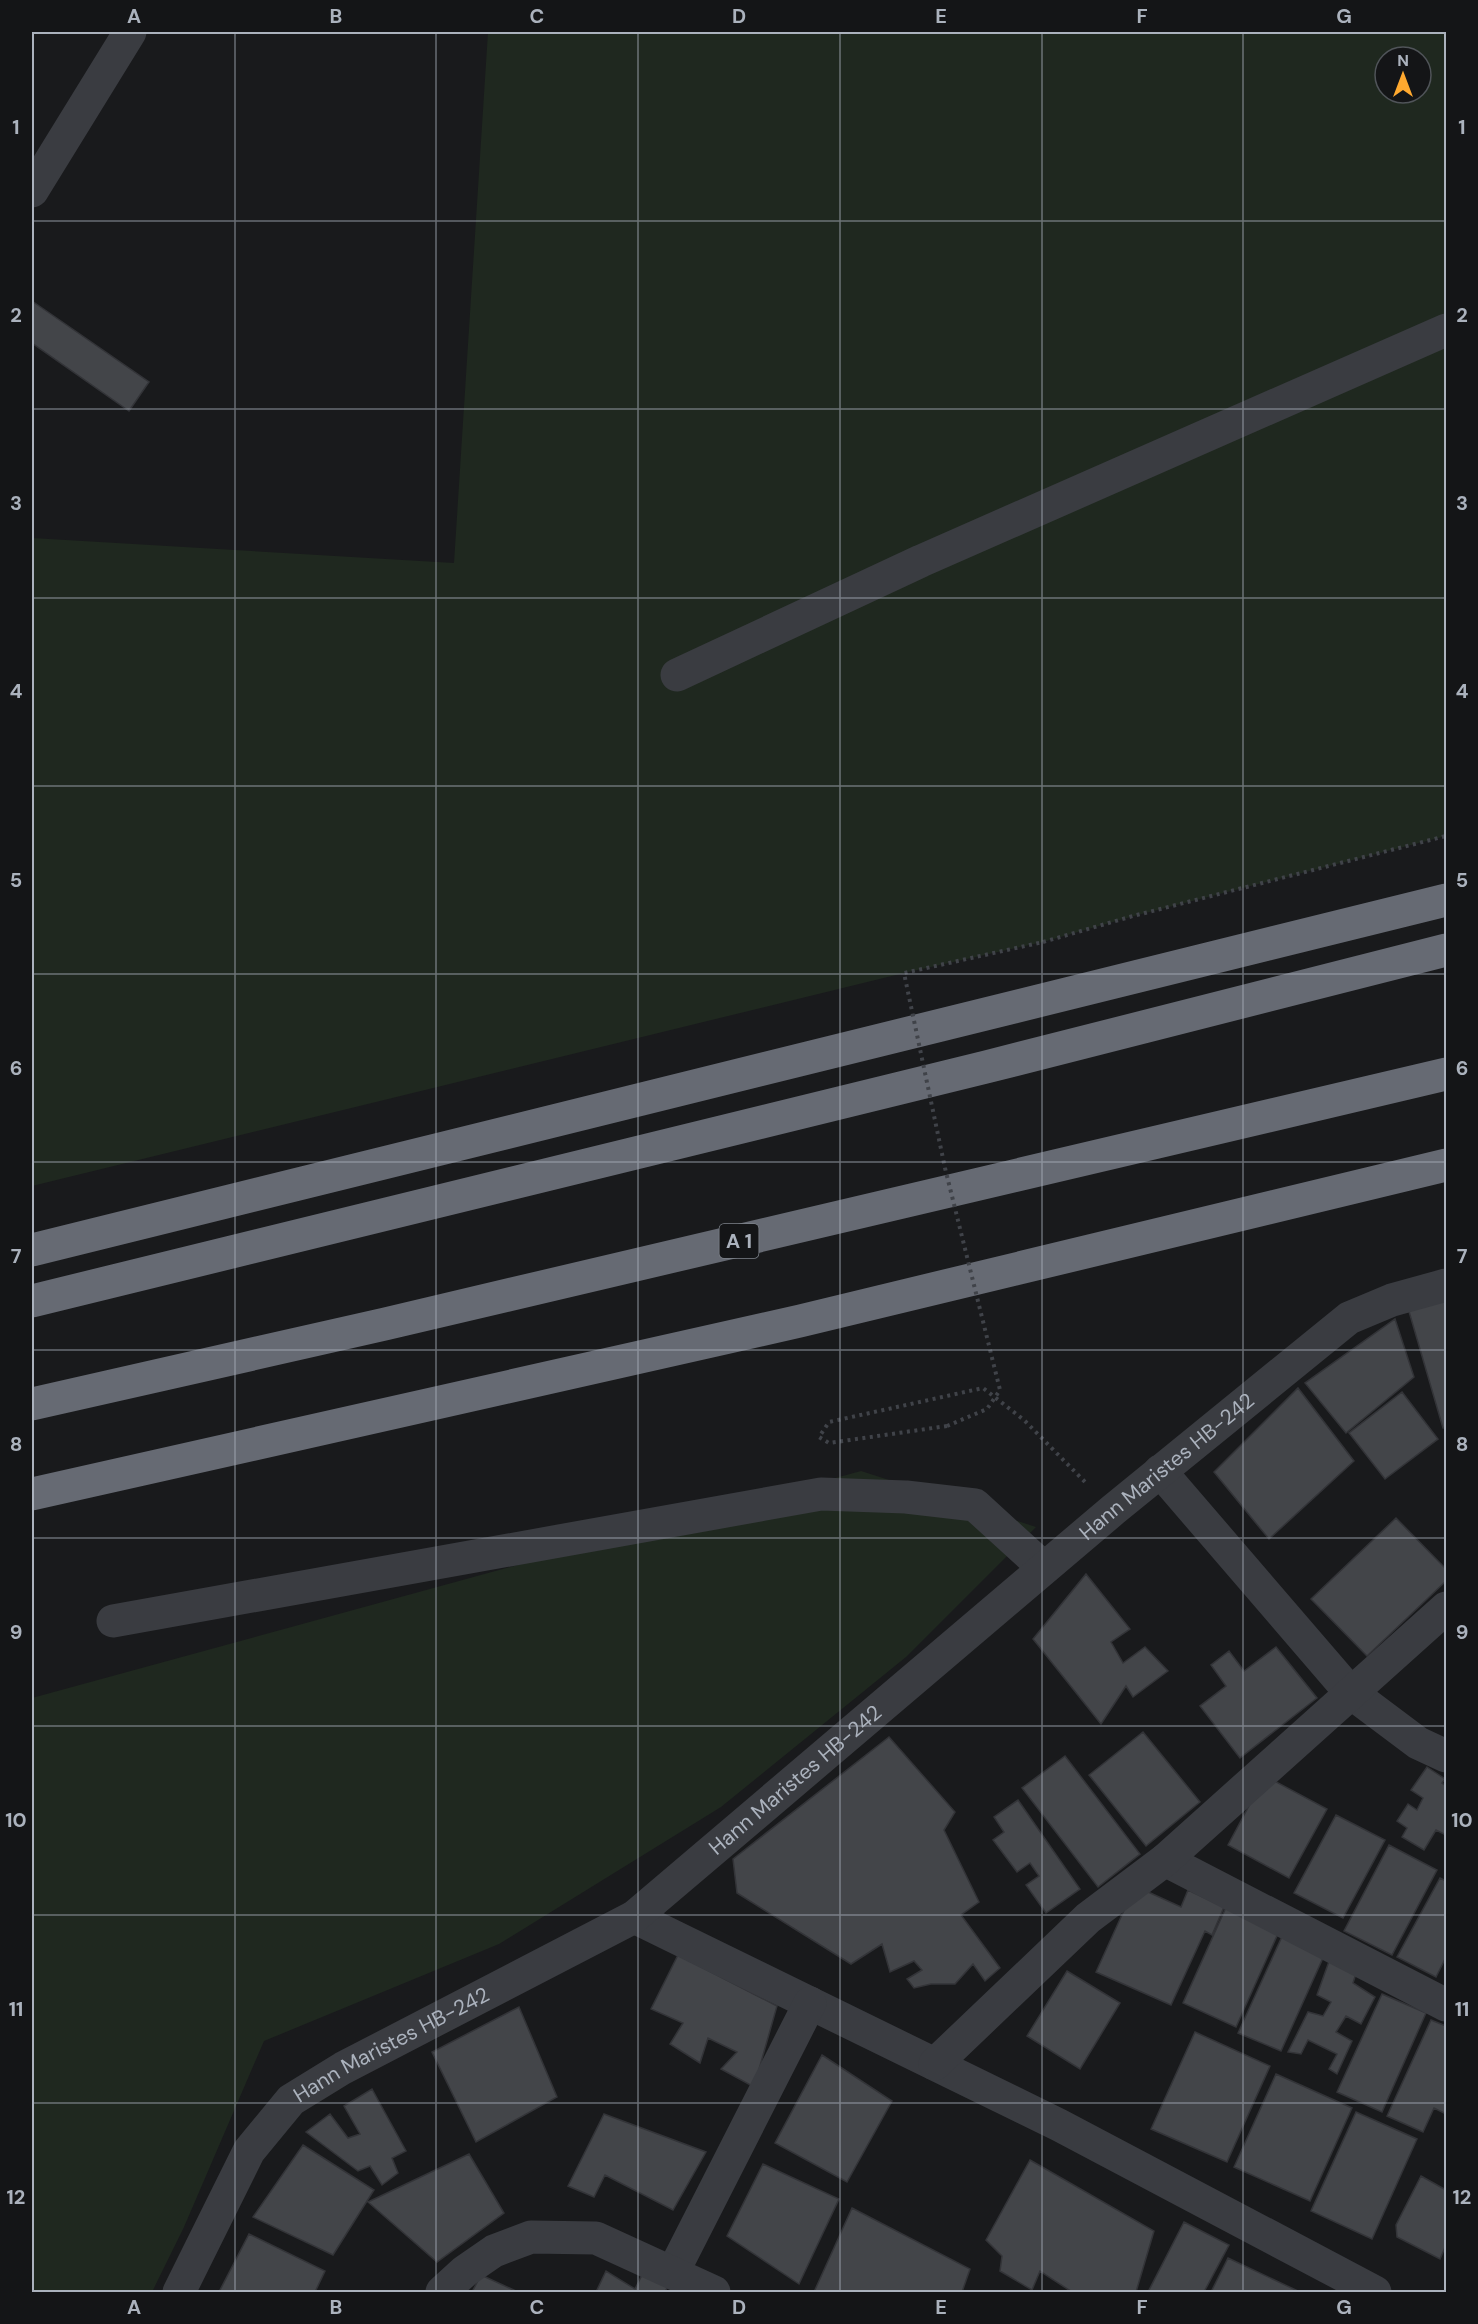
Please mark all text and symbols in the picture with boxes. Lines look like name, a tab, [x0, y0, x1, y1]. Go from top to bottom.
text: A	[127, 3, 141, 29]
text: B	[330, 3, 342, 29]
text: C	[530, 3, 544, 29]
text: D	[732, 3, 746, 29]
text: E	[935, 3, 947, 29]
text: F	[1136, 3, 1148, 29]
text: G	[1336, 3, 1352, 29]
north arrow	[1373, 45, 1433, 105]
text: N	[1397, 50, 1409, 71]
text: 1	[12, 114, 20, 140]
text: 1	[1458, 114, 1466, 140]
text: 2	[10, 302, 22, 328]
text: 2	[1456, 302, 1468, 328]
text: 3	[10, 490, 22, 516]
text: 3	[1456, 490, 1468, 516]
text: 4	[10, 678, 23, 704]
text: 4	[1456, 678, 1469, 704]
text: 5	[10, 867, 22, 893]
text: 5	[1456, 867, 1468, 893]
text: 6	[10, 1055, 22, 1081]
text: 6	[1456, 1055, 1468, 1081]
road number: A 1	[720, 1224, 758, 1258]
text: 7	[11, 1243, 22, 1269]
text: 7	[1457, 1243, 1468, 1269]
street label: Hann Maristes HB-242	[1073, 1387, 1260, 1547]
text: 8	[10, 1431, 22, 1457]
text: 8	[1456, 1431, 1468, 1457]
text: 9	[10, 1619, 22, 1645]
text: 9	[1456, 1619, 1468, 1645]
street label: Hann Maristes HB-242	[703, 1699, 888, 1861]
text: 10	[5, 1807, 27, 1833]
text: 10	[1451, 1807, 1473, 1833]
street label: Hann Maristes HB-242	[288, 1981, 494, 2109]
text: 11	[9, 1996, 23, 2022]
text: 11	[1455, 1996, 1469, 2022]
text: 12	[7, 2184, 25, 2210]
text: 12	[1453, 2184, 1471, 2210]
text: A	[127, 2294, 141, 2320]
text: B	[330, 2294, 342, 2320]
text: C	[530, 2294, 544, 2320]
text: D	[732, 2294, 746, 2320]
text: E	[935, 2294, 947, 2320]
text: F	[1136, 2294, 1148, 2320]
text: G	[1336, 2294, 1352, 2320]

